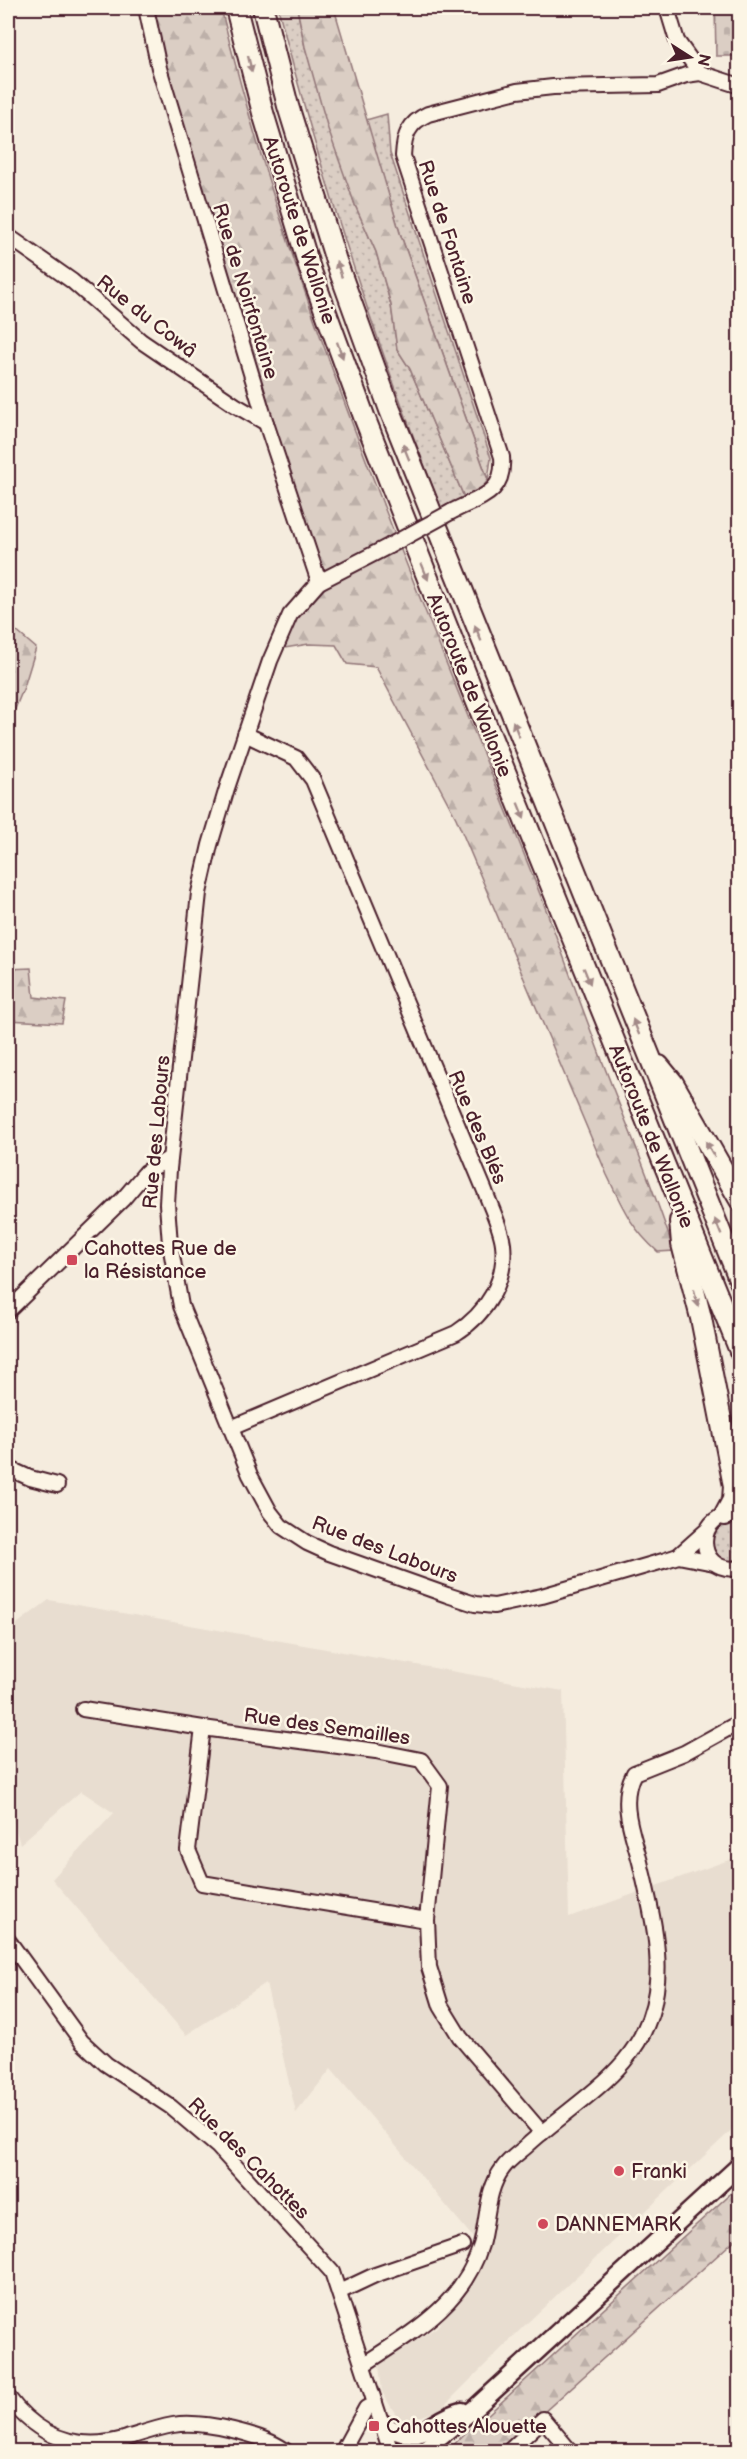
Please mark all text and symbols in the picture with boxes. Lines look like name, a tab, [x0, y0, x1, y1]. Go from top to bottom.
north arrow	[660, 27, 720, 87]
text: N	[693, 52, 714, 68]
one-way arrow	[246, 55, 256, 73]
street label: Autoroute de Wallonie	[257, 133, 341, 327]
street label: Rue de Fontaine	[412, 157, 482, 307]
street label: Rue de Noirfontaine	[207, 201, 283, 382]
one-way arrow	[333, 260, 343, 278]
street label: Rue du Cowâ	[91, 270, 201, 363]
one-way arrow	[335, 341, 345, 359]
one-way arrow	[401, 443, 410, 461]
one-way arrow	[420, 563, 430, 581]
street label: Autoroute de Wallonie	[421, 590, 517, 781]
one-way arrow	[473, 624, 482, 642]
one-way arrow	[511, 720, 521, 738]
one-way arrow	[517, 802, 526, 820]
one-way arrow	[582, 967, 592, 985]
one-way arrow	[631, 1018, 641, 1036]
street label: Autoroute de Wallonie	[603, 1041, 699, 1232]
street label: Rue des Labours	[138, 1054, 176, 1210]
street label: Rue des Blés	[442, 1067, 512, 1188]
one-way arrow	[705, 1140, 715, 1157]
one-way arrow	[712, 1218, 722, 1236]
place label: Cahottes Rue de la Résistance	[84, 1237, 237, 1284]
marker: Cahottes Rue de la Résistance	[65, 1253, 79, 1267]
one-way arrow	[692, 1289, 702, 1308]
street label: Rue des Labours	[308, 1511, 461, 1589]
street label: Rue des Semailles	[242, 1703, 412, 1751]
street label: Rue des Cahottes	[182, 2093, 314, 2225]
place label: Franki	[631, 2160, 687, 2184]
marker: Franki	[612, 2164, 626, 2178]
place label: DANNEMARK	[555, 2213, 681, 2237]
marker: DANNEMARK	[536, 2217, 550, 2231]
place label: Cahottes Alouette	[386, 2415, 547, 2439]
marker: Cahottes Alouette	[367, 2419, 381, 2433]

